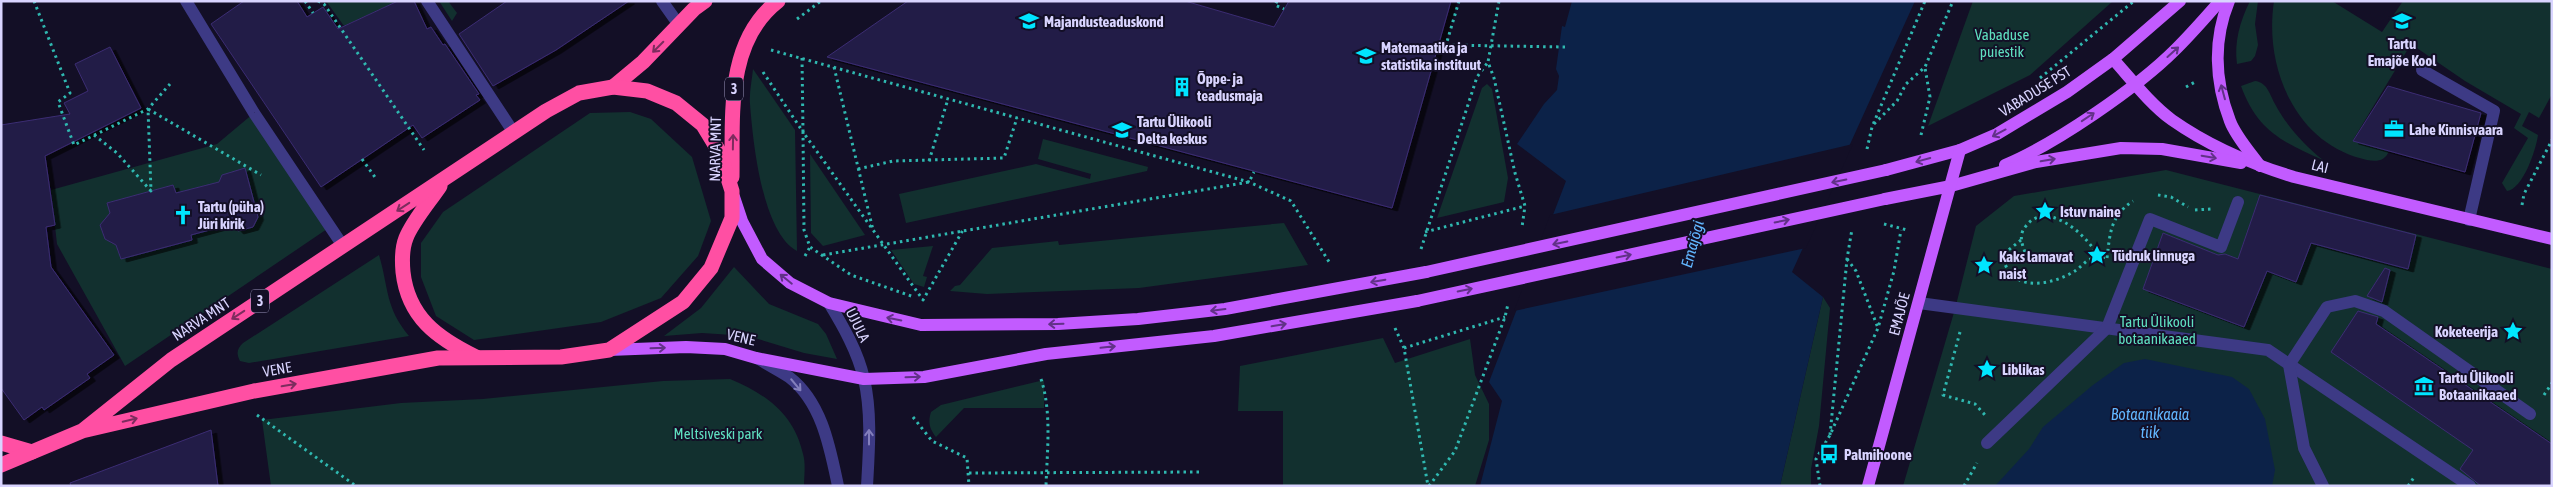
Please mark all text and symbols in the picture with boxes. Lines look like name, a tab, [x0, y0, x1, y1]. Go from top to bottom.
school or university icon: Majandusteaduskond	[1018, 10, 1040, 32]
school or university icon: Tartu Emajõe Kool	[2391, 10, 2413, 32]
place label: Majandusteaduskond	[1044, 13, 1164, 30]
park label: Vabaduse puiestik	[1975, 26, 2029, 60]
place label: Tartu Emajõe Kool	[2368, 35, 2437, 69]
place label: Matemaatika ja statistika instituut	[1381, 39, 1482, 73]
one-way arrow	[652, 41, 664, 54]
school or university icon: Matemaatika ja statistika instituut	[1355, 45, 1377, 67]
one-way arrow	[2166, 46, 2179, 58]
street label: VABADUSE PST	[1996, 62, 2074, 120]
place label: Õppe- ja teadusmaja	[1196, 70, 1263, 104]
building icon: Õppe- ja teadusmaja	[1171, 76, 1193, 98]
road number: 3	[725, 78, 743, 100]
one-way arrow	[2217, 85, 2227, 101]
one-way arrow	[2080, 112, 2094, 122]
place label: Tartu Ülikooli Delta keskus	[1137, 113, 1212, 147]
street label: NARVA MNT	[706, 116, 724, 182]
office icon: Lahe Kinnisvaara	[2383, 118, 2405, 140]
school or university icon: Tartu Ülikooli Delta keskus	[1111, 119, 1133, 141]
place label: Lahe Kinnisvaara	[2409, 121, 2503, 138]
one-way arrow	[1991, 128, 2006, 138]
one-way arrow	[728, 134, 737, 150]
one-way arrow	[2201, 153, 2217, 163]
one-way arrow	[2040, 154, 2056, 164]
one-way arrow	[1916, 156, 1932, 166]
street label: LAI	[2310, 156, 2330, 176]
one-way arrow	[1831, 177, 1847, 186]
place label: Tartu (püha) Jüri kirik	[197, 198, 264, 232]
place icon: Istuv naine	[2034, 200, 2056, 222]
one-way arrow	[396, 202, 410, 212]
place label: Istuv naine	[2060, 203, 2121, 220]
church icon: Tartu (püha) Jüri kirik	[172, 204, 194, 226]
one-way arrow	[1774, 216, 1790, 226]
water label: Emajõgi	[1677, 218, 1708, 270]
one-way arrow	[1553, 239, 1569, 248]
place icon: Tüdruk linnuga	[2086, 244, 2108, 266]
place label: Tüdruk linnuga	[2112, 247, 2195, 264]
place label: Kaks lamavat naist	[1999, 248, 2074, 282]
one-way arrow	[1615, 251, 1631, 260]
place icon: Kaks lamavat naist	[1973, 254, 1995, 276]
one-way arrow	[780, 274, 793, 285]
one-way arrow	[1371, 277, 1387, 287]
one-way arrow	[1456, 285, 1472, 295]
road number: 3	[251, 290, 269, 312]
street label: EMAJÕE	[1885, 290, 1913, 337]
street label: NARVA MNT	[169, 294, 233, 344]
street label: UJULA	[843, 305, 874, 345]
one-way arrow	[1211, 305, 1227, 315]
one-way arrow	[231, 310, 245, 321]
park label: Tartu Ülikooli botaanikaaed	[2118, 313, 2196, 347]
one-way arrow	[887, 314, 903, 324]
one-way arrow	[1049, 319, 1065, 329]
one-way arrow	[1271, 319, 1287, 329]
place icon: Koketeerija	[2502, 320, 2524, 342]
place label: Koketeerija	[2435, 323, 2498, 340]
street label: VENE	[725, 325, 758, 349]
one-way arrow	[1099, 342, 1115, 352]
one-way arrow	[649, 343, 665, 353]
street label: VENE	[261, 358, 293, 380]
place icon: Liblikas	[1976, 358, 1998, 380]
place label: Liblikas	[2002, 361, 2045, 378]
place label: Tartu Ülikooli Botaanikaaed	[2439, 369, 2517, 403]
one-way arrow	[905, 373, 921, 382]
museum icon: Tartu Ülikooli Botaanikaaed	[2413, 375, 2435, 397]
one-way arrow	[791, 379, 802, 392]
one-way arrow	[280, 380, 296, 390]
water label: Botaanikaaia tiik	[2111, 405, 2190, 441]
one-way arrow	[121, 415, 137, 424]
park label: Meltsiveski park	[674, 425, 763, 442]
one-way arrow	[864, 429, 874, 446]
bus stop icon: Palmihoone	[1818, 443, 1840, 465]
place label: Palmihoone	[1844, 446, 1912, 463]

